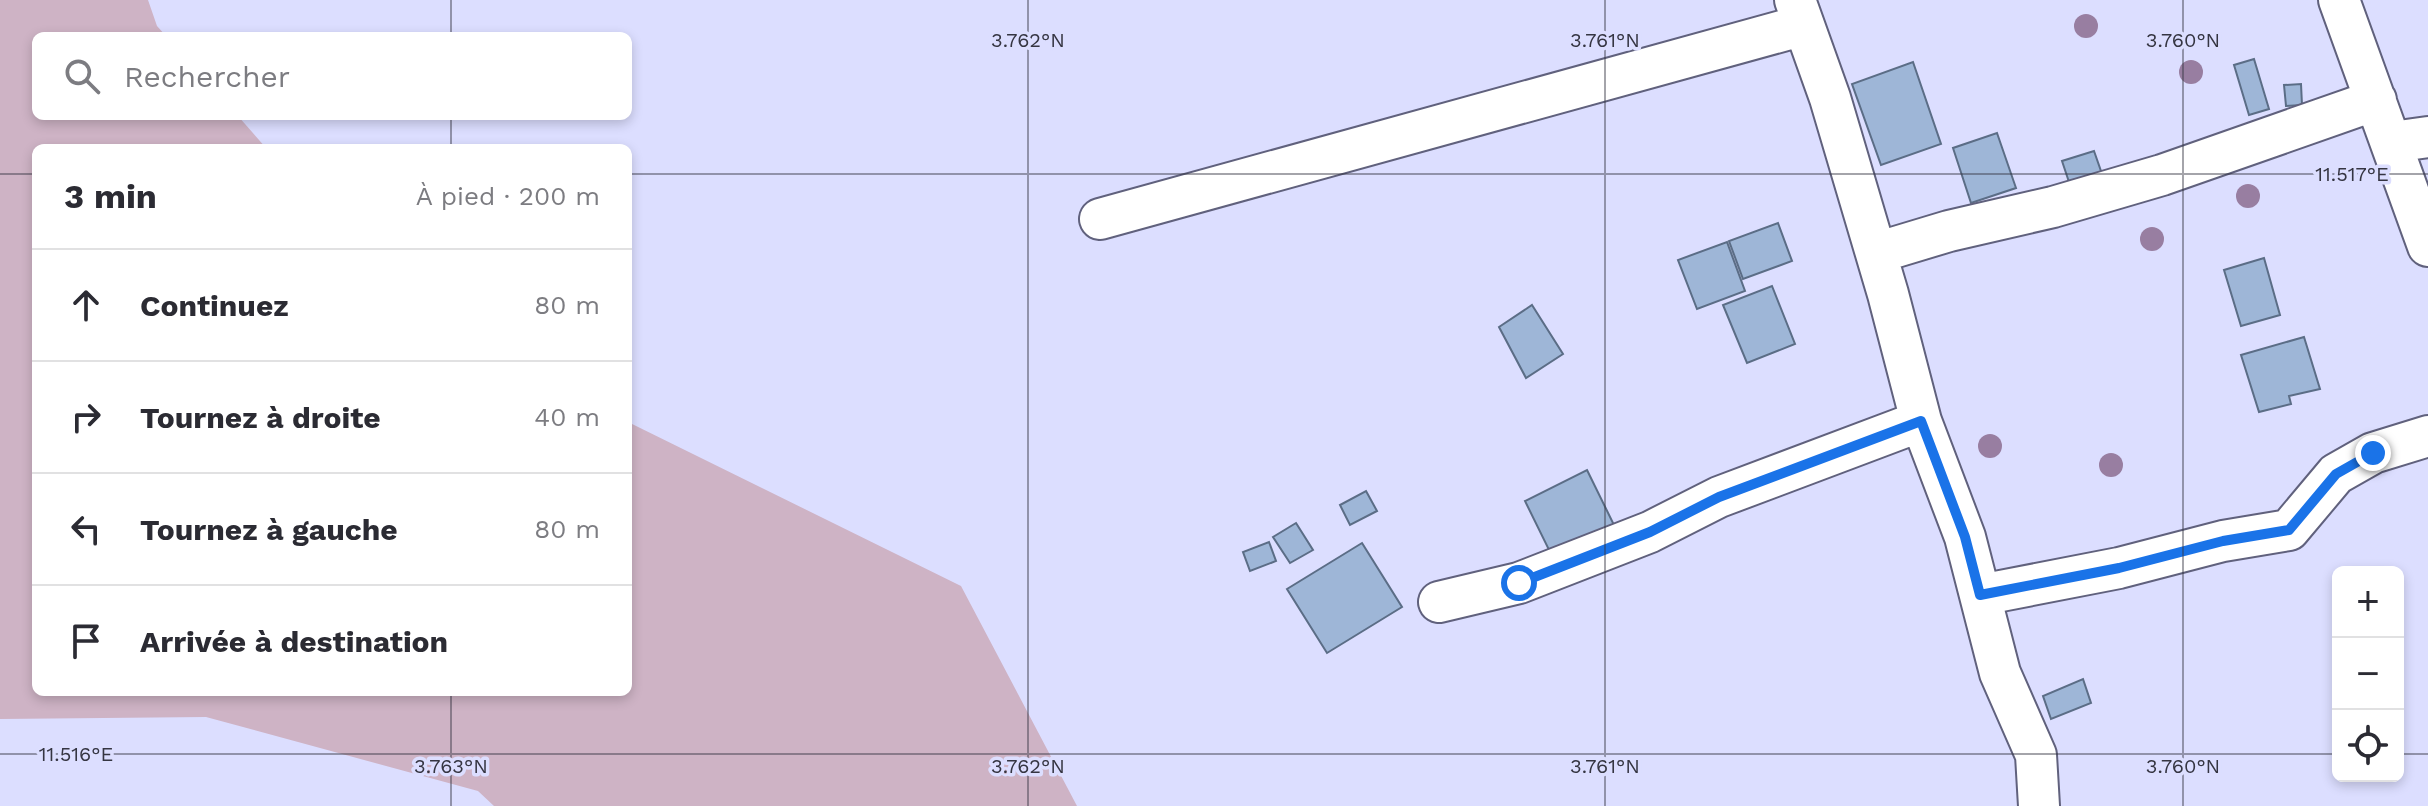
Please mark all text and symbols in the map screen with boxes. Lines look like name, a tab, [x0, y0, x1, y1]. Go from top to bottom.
text: 3.762°N	[991, 28, 1065, 52]
text: 3.761°N	[1570, 28, 1640, 52]
text: 3.760°N	[2146, 28, 2220, 52]
search box	[32, 32, 632, 120]
icon: search	[60, 54, 104, 98]
text: Rechercher	[124, 59, 290, 94]
text: 11.517°E	[2315, 162, 2389, 186]
text: 3 min	[64, 176, 157, 216]
text: À pied · 200 m	[416, 181, 600, 211]
icon: ahead	[64, 283, 108, 327]
text: Continuez	[140, 288, 289, 323]
text: 80 m	[534, 290, 600, 320]
icon: right	[64, 395, 108, 439]
text: Tournez à droite	[140, 400, 381, 435]
text: 40 m	[534, 402, 600, 432]
route end	[2355, 435, 2391, 471]
icon: left	[64, 507, 108, 551]
text: Tournez à gauche	[140, 512, 398, 547]
text: 80 m	[534, 514, 600, 544]
route start	[1501, 565, 1537, 601]
map controls	[2332, 566, 2404, 782]
button: +	[2332, 566, 2404, 638]
icon: arrive	[64, 619, 108, 663]
text: Arrivée à destination	[140, 624, 448, 659]
button: −	[2332, 638, 2404, 710]
button: locate	[2332, 710, 2404, 782]
text: 11.516°E	[39, 742, 113, 766]
text: 3.763°N	[414, 754, 488, 778]
text: 3.762°N	[991, 754, 1065, 778]
text: 3.761°N	[1570, 754, 1640, 778]
text: 3.760°N	[2146, 754, 2220, 778]

